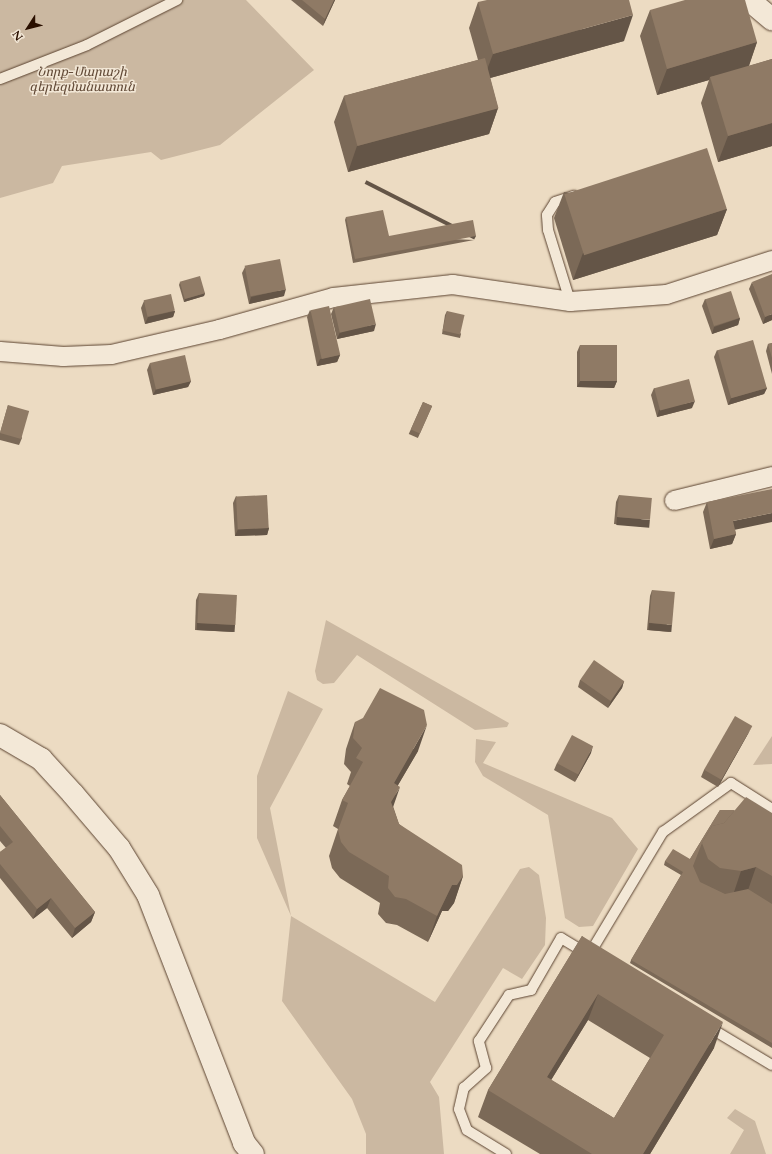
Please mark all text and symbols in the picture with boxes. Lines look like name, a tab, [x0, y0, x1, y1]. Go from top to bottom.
north arrow	[8, 8, 48, 48]
text: N	[9, 27, 27, 44]
park label: Նորք-Մարաշի գերեզմանատուն	[29, 65, 135, 96]

